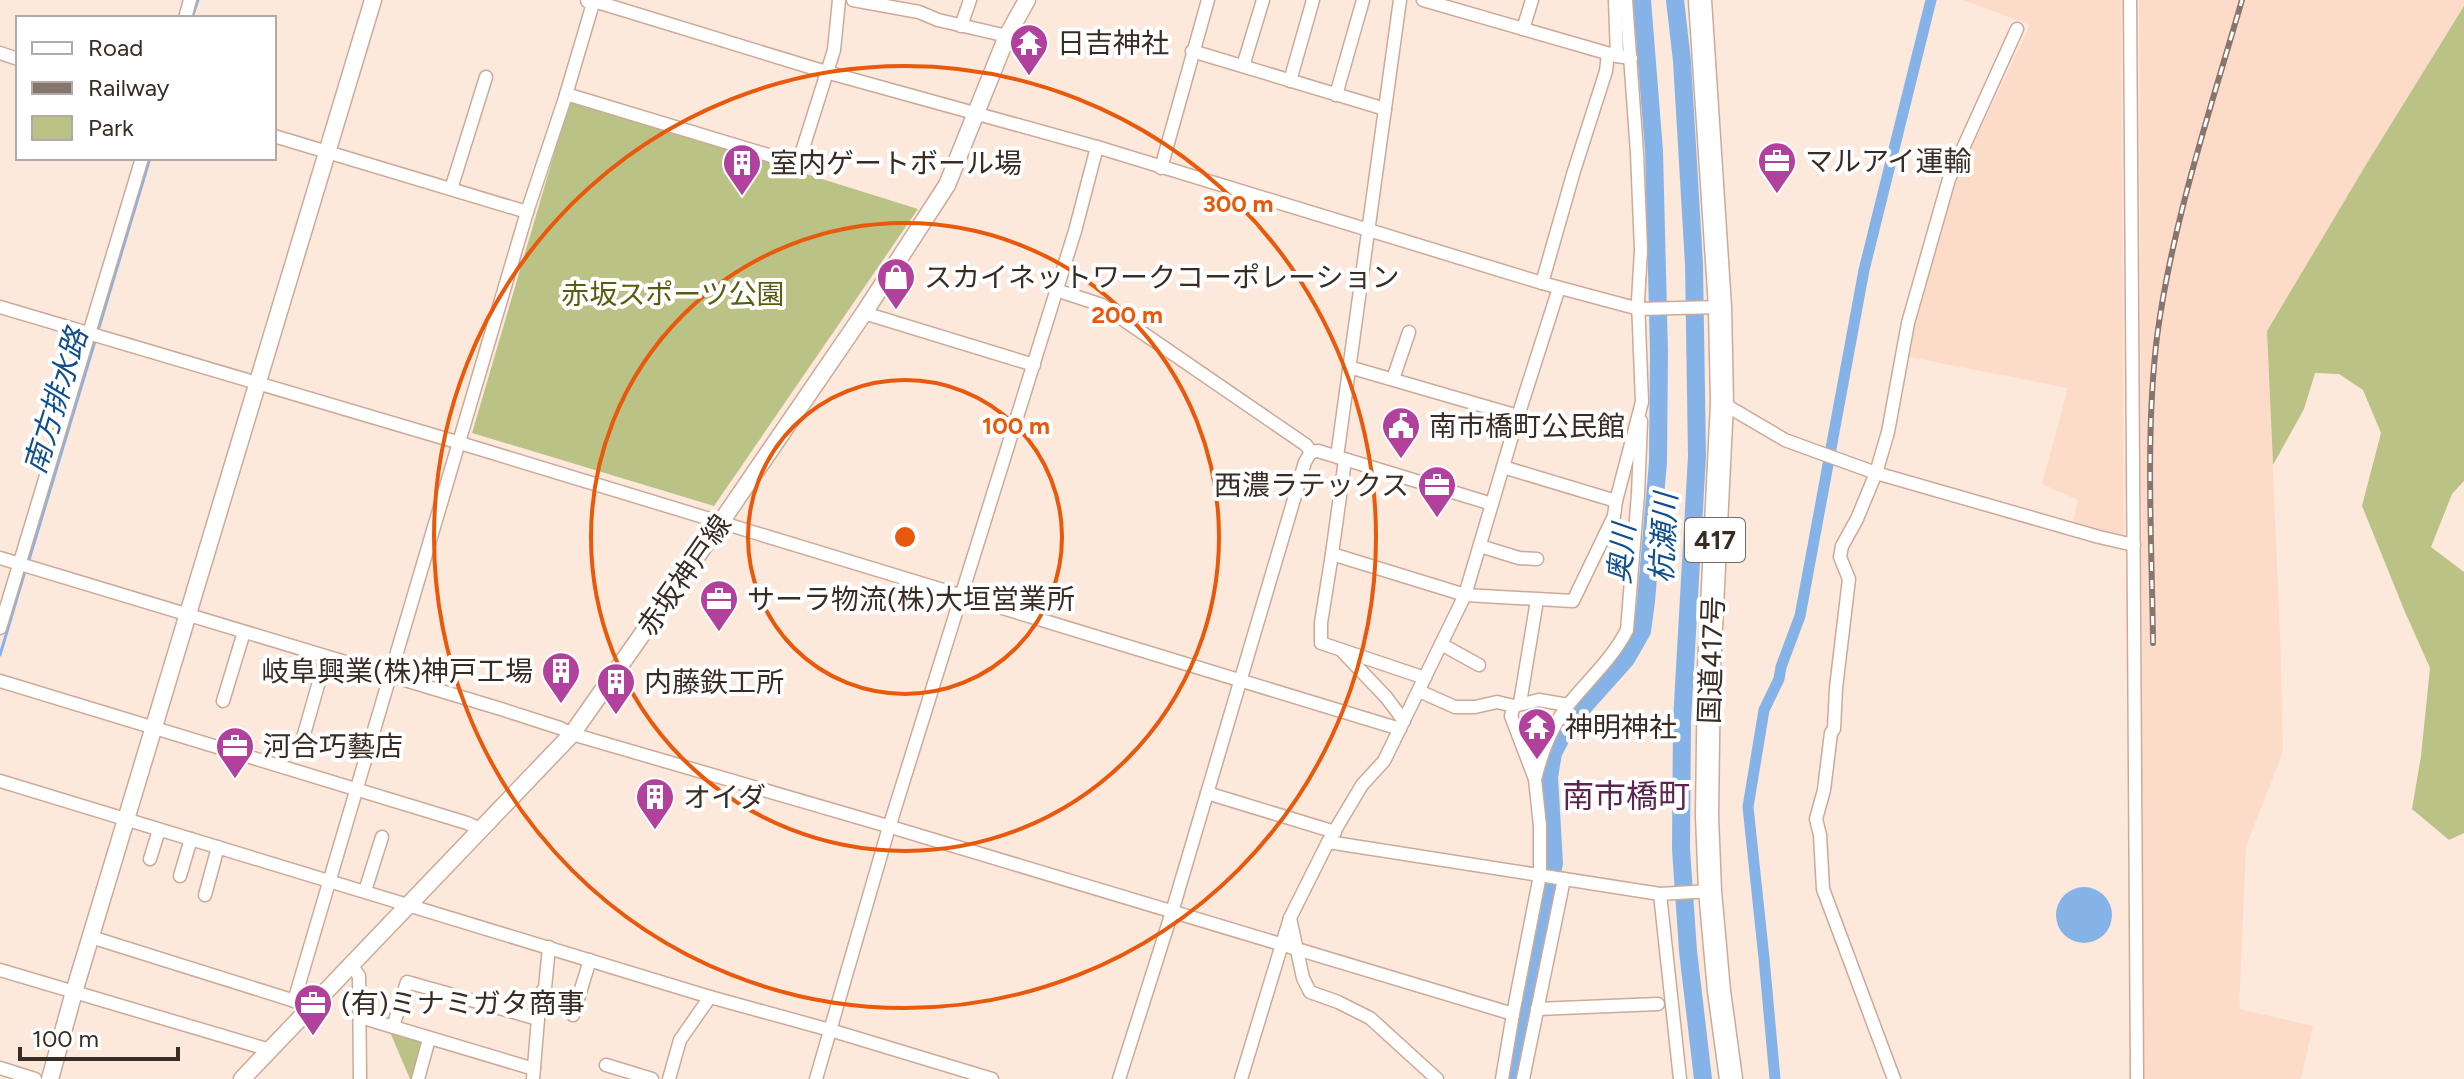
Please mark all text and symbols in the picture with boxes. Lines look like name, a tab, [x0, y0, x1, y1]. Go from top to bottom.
legend	[16, 16, 276, 160]
temple icon: 日吉神社	[1008, 22, 1050, 77]
place label: 日吉神社	[1057, 26, 1169, 60]
text: Road	[88, 33, 143, 62]
text: Railway	[88, 73, 170, 102]
text: Park	[88, 113, 134, 142]
office icon: マルアイ運輸	[1756, 140, 1798, 195]
building icon: 室内ゲートボール場	[721, 142, 763, 197]
place label: マルアイ運輸	[1805, 144, 1972, 178]
place label: 室内ゲートボール場	[770, 146, 1022, 180]
text: 300 m	[1202, 189, 1274, 218]
shop icon: スカイネットワークコーポレーション	[875, 256, 917, 311]
place label: スカイネットワークコーポレーション	[924, 260, 1399, 294]
park label: 赤坂スポーツ公園	[561, 277, 785, 311]
text: 200 m	[1091, 300, 1163, 329]
water label: 南方排水路	[16, 321, 96, 478]
public building icon: 南市橋町公民館	[1380, 405, 1422, 460]
place label: 南市橋町公民館	[1429, 409, 1625, 443]
text: 100 m	[982, 411, 1050, 440]
office icon: 西濃ラテックス	[1416, 464, 1458, 519]
place label: 西濃ラテックス	[1214, 468, 1409, 502]
water label: 杭瀬川	[1643, 489, 1684, 584]
street label: 赤坂神戸線	[630, 508, 738, 642]
road number: 417	[1685, 518, 1745, 562]
water label: 奥川	[1600, 519, 1643, 585]
centre of rings	[891, 523, 919, 551]
office icon: サーラ物流(株)大垣営業所	[698, 578, 740, 633]
place label: サーラ物流(株)大垣営業所	[747, 582, 1075, 616]
street label: 国道417号	[1692, 595, 1730, 725]
building icon: 岐阜興業(株)神戸工場	[540, 650, 582, 705]
place label: 岐阜興業(株)神戸工場	[261, 654, 533, 688]
building icon: 内藤鉄工所	[595, 661, 637, 716]
place label: 内藤鉄工所	[644, 665, 784, 699]
temple icon: 神明神社	[1516, 706, 1558, 761]
place label: 神明神社	[1565, 710, 1677, 744]
office icon: 河合巧藝店	[214, 725, 256, 780]
place label: 河合巧藝店	[263, 729, 403, 763]
building icon: オイダ	[634, 776, 676, 831]
district label: 南市橋町	[1562, 777, 1690, 815]
place label: オイダ	[683, 780, 766, 814]
office icon: (有)ミナミガタ商事	[292, 982, 334, 1037]
place label: (有)ミナミガタ商事	[341, 986, 585, 1020]
scale bar	[20, 1011, 178, 1061]
text: 100 m	[32, 1024, 99, 1053]

